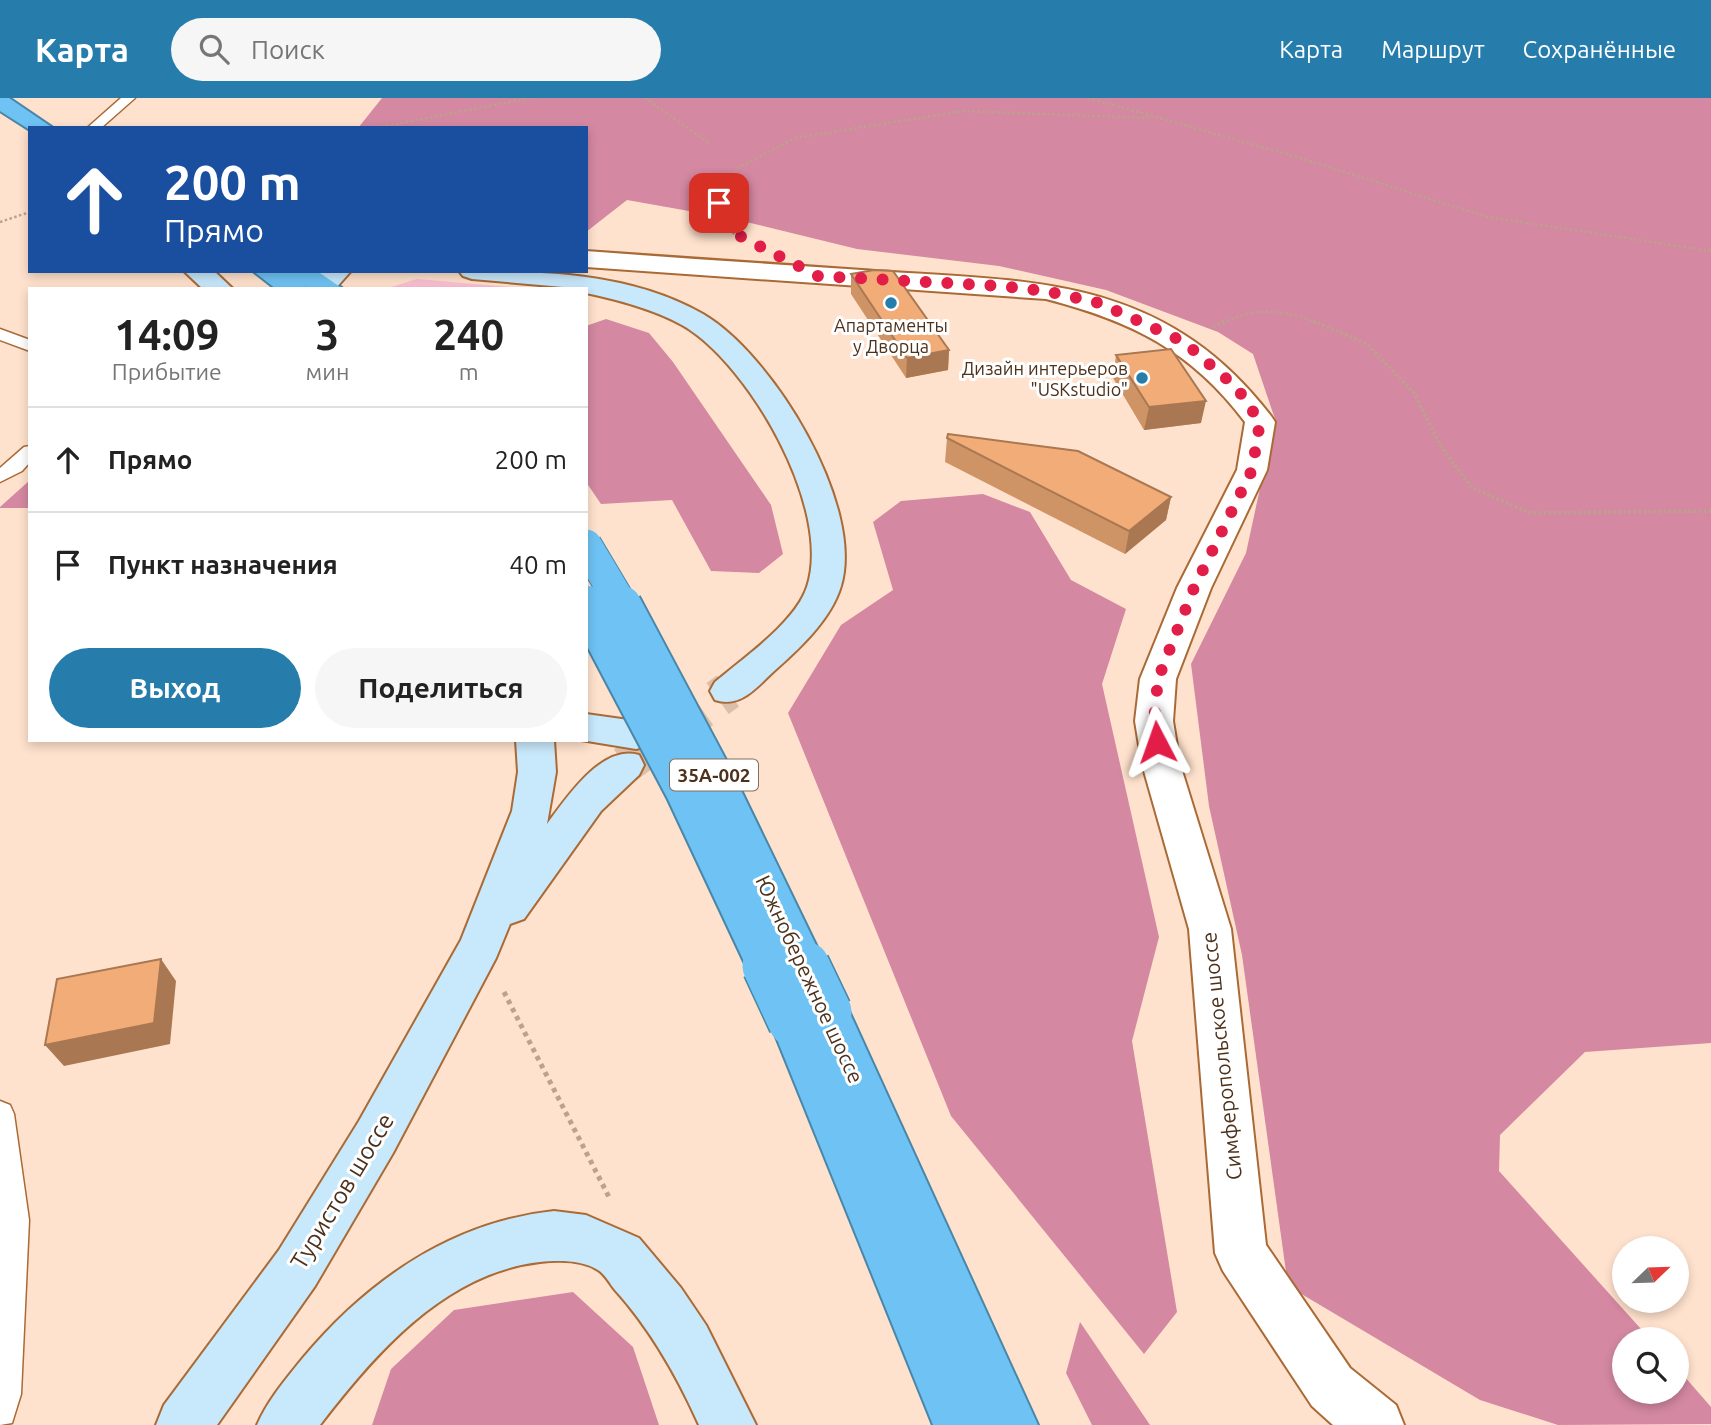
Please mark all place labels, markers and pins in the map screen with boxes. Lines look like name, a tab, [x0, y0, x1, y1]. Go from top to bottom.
pin	[689, 173, 749, 233]
marker: Апартаменты у Дворца	[883, 295, 899, 311]
place label: Апартаменты у Дворца	[834, 315, 948, 356]
place label: Дизайн интерьеров "USKstudio"	[962, 358, 1128, 399]
marker: Дизайн интерьеров "USKstudio"	[1134, 370, 1150, 386]

